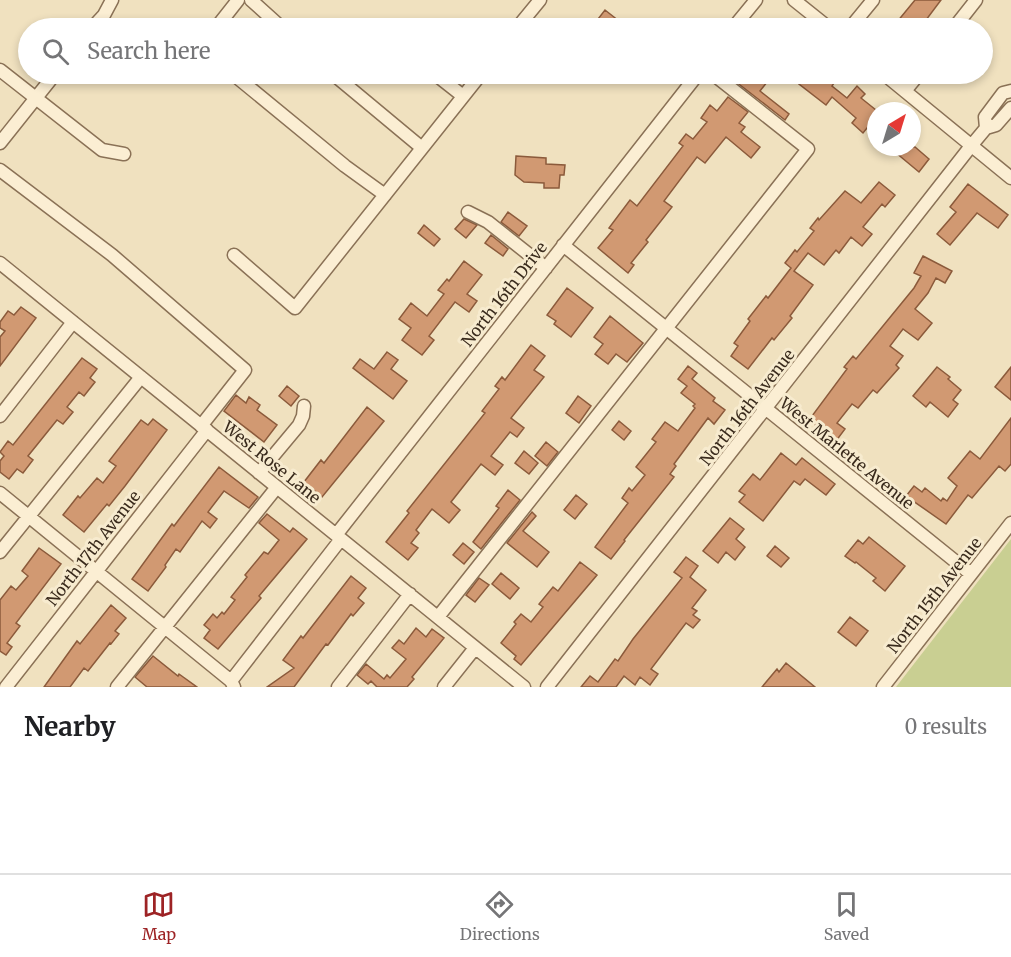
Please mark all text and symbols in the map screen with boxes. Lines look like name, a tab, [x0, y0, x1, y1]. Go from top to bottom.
search box	[18, 18, 993, 84]
icon: search	[39, 35, 72, 68]
text: Search here	[87, 37, 210, 65]
north arrow	[867, 102, 921, 156]
street label: North 16th Drive	[457, 238, 551, 350]
street label: North 16th Avenue	[695, 345, 799, 469]
street label: West Marlette Avenue	[775, 392, 918, 513]
street label: West Rose Lane	[218, 416, 325, 508]
street label: North 17th Avenue	[42, 486, 144, 610]
street label: North 15th Avenue	[883, 533, 985, 657]
text: Nearby	[24, 710, 116, 743]
text: 0 results	[904, 714, 987, 739]
tab: Map	[142, 888, 176, 944]
tab: Directions	[460, 888, 540, 944]
tab: Saved	[824, 888, 869, 944]

